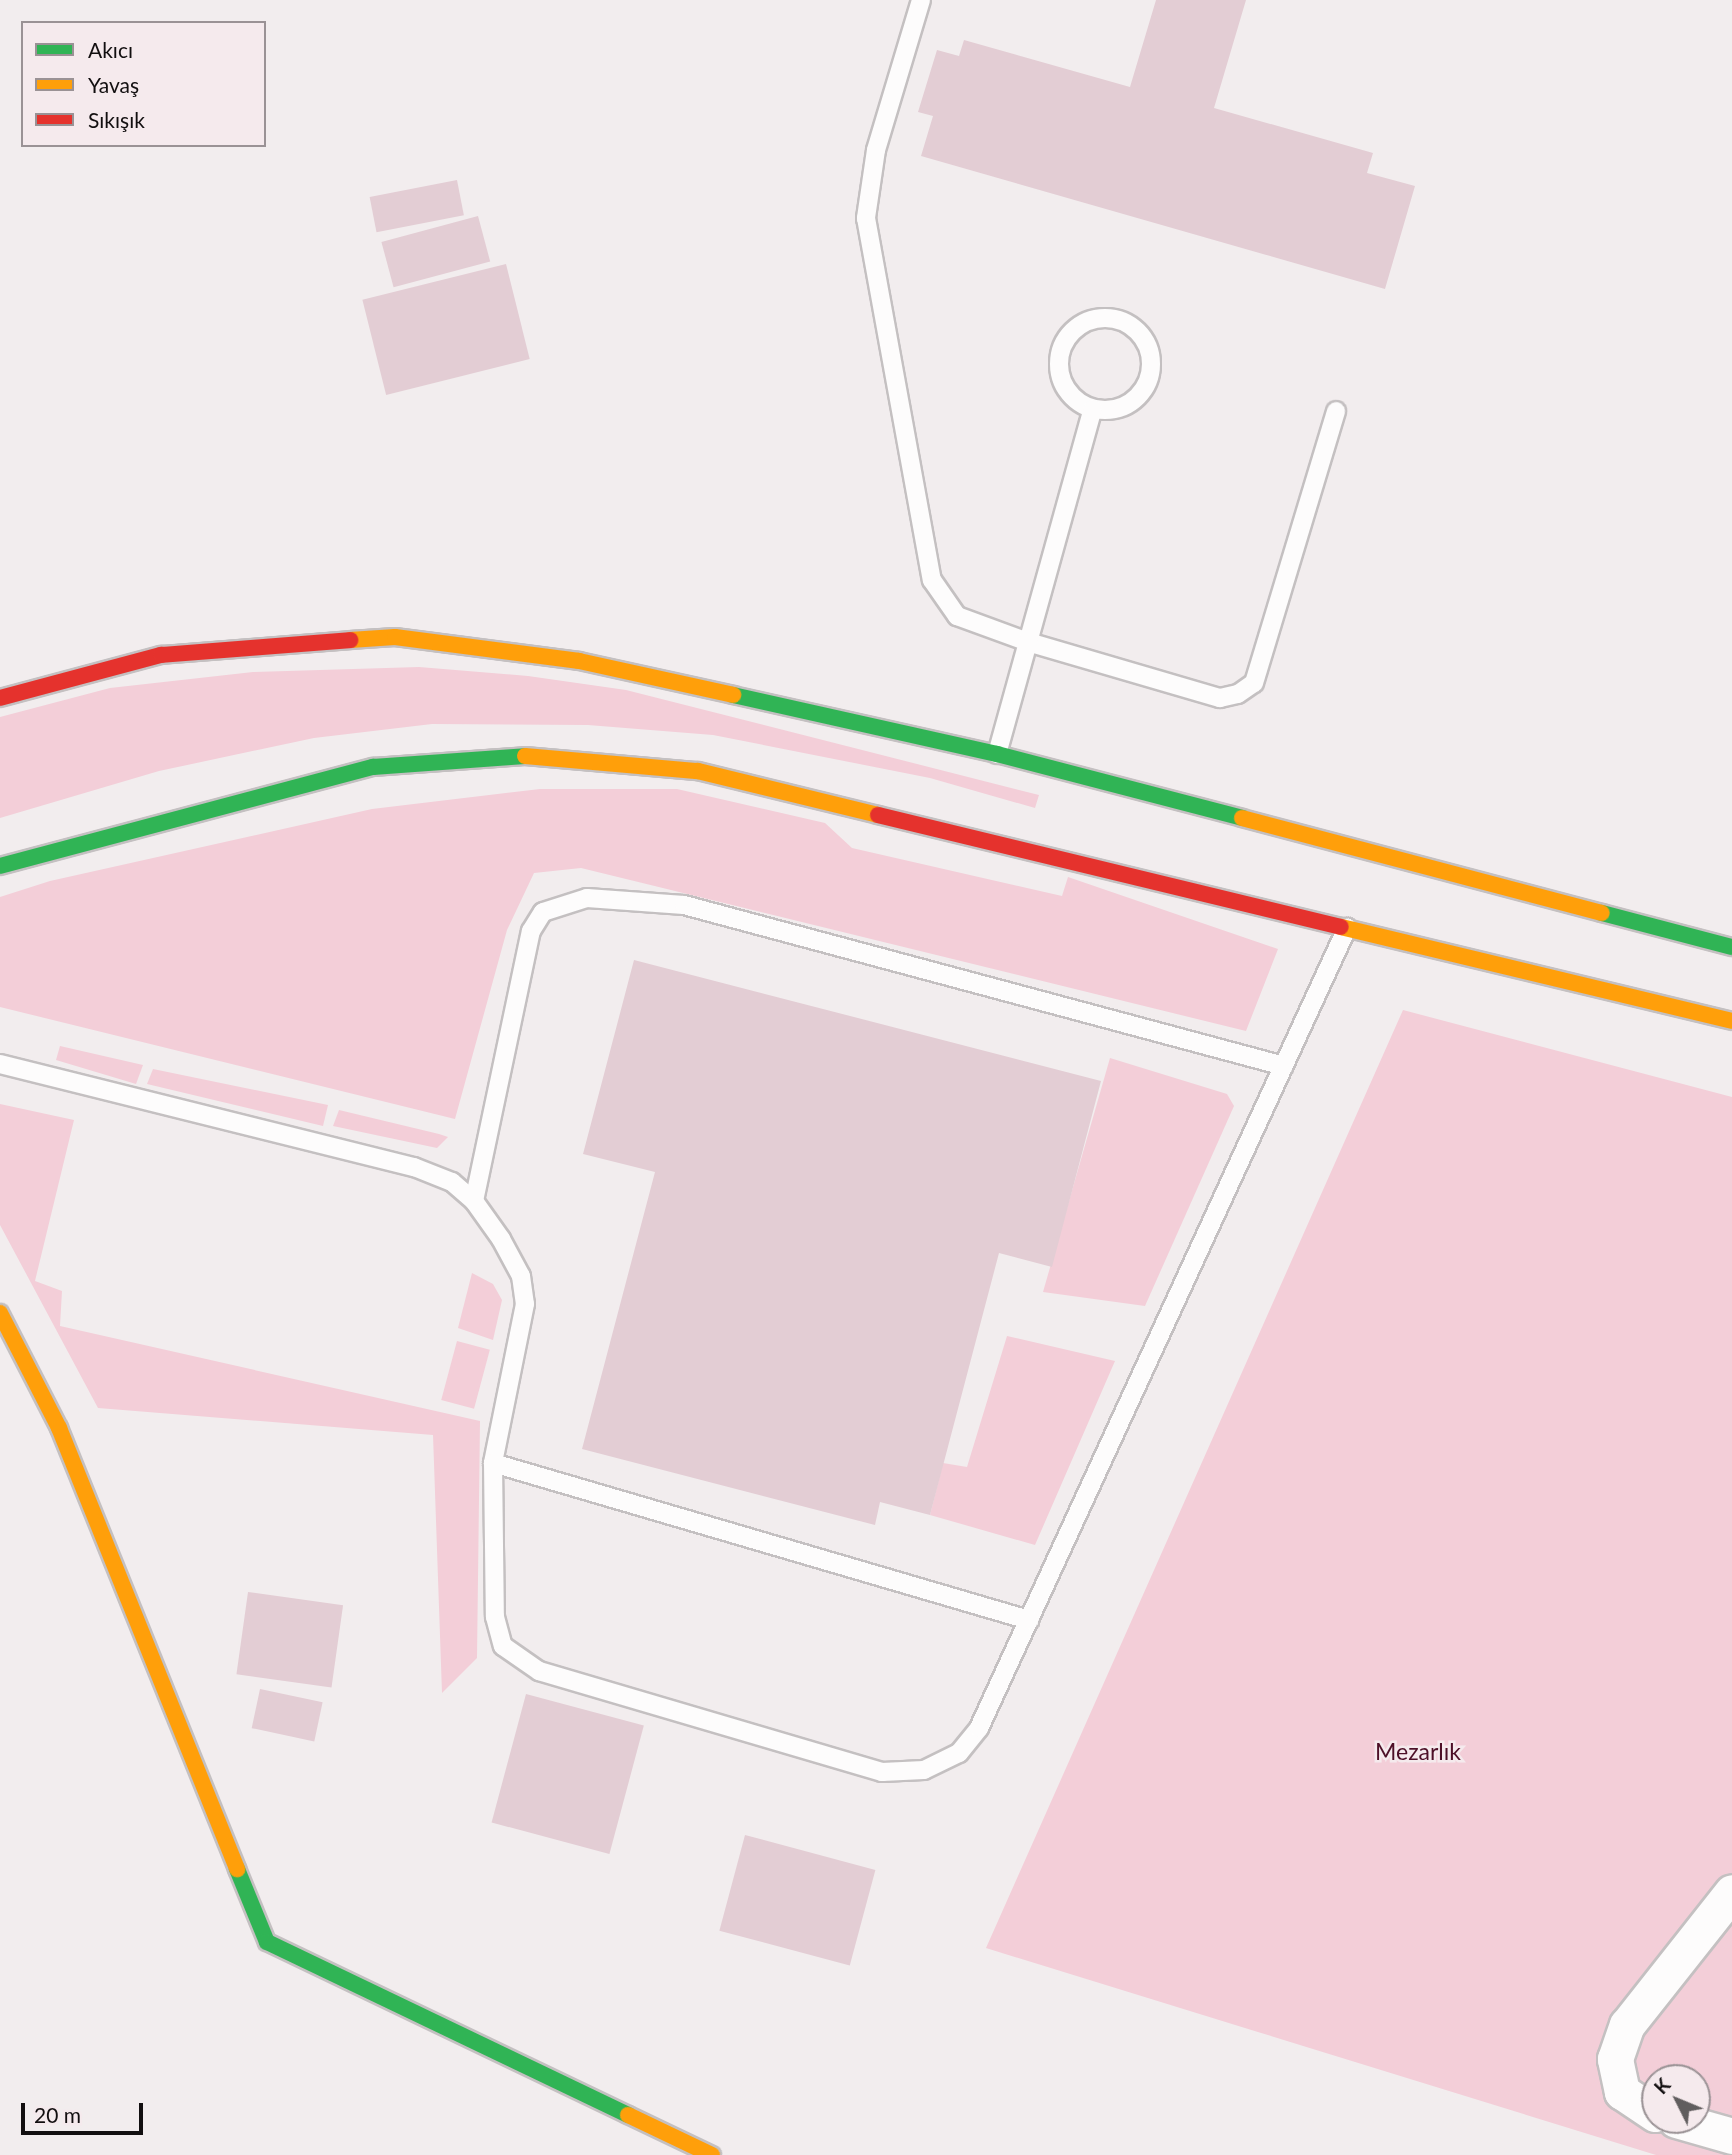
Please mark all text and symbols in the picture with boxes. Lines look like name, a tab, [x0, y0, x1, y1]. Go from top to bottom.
legend	[21, 21, 266, 147]
text: Akıcı	[88, 37, 133, 62]
text: Yavaş	[88, 72, 139, 97]
text: Sıkışık	[88, 107, 145, 132]
park label: Mezarlık	[1375, 1737, 1461, 1765]
north arrow	[1641, 2064, 1711, 2134]
text: K	[1649, 2073, 1675, 2098]
scale bar	[24, 2088, 147, 2132]
text: 20 m	[34, 2102, 81, 2127]

